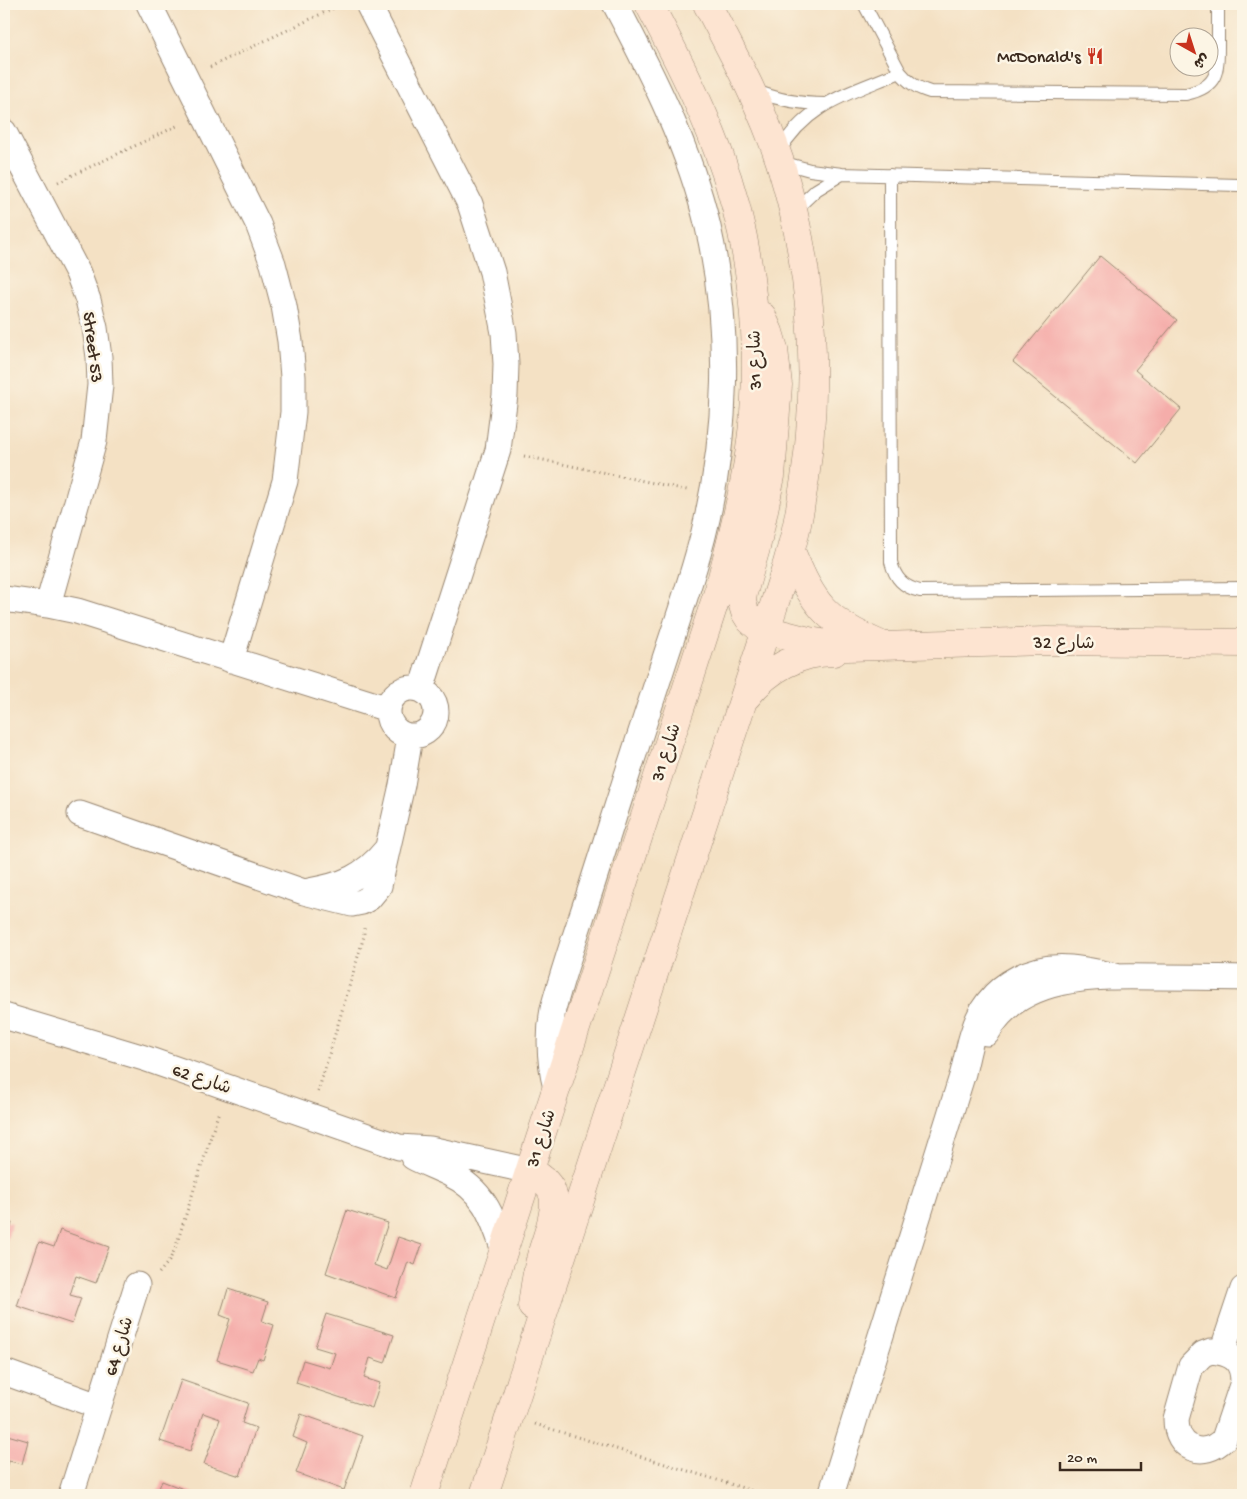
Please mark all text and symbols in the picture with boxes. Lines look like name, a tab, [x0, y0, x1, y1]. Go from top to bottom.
north arrow	[1170, 28, 1220, 78]
restaurant icon: McDonald's	[1085, 46, 1105, 66]
place label: McDonald's	[997, 48, 1082, 69]
text: ش	[1189, 49, 1212, 72]
street label: Street 53	[77, 311, 106, 384]
street label: شارع 31	[745, 330, 768, 391]
street label: شارع 32	[1032, 634, 1095, 655]
street label: شارع 31	[648, 721, 687, 785]
street label: شارع 62	[169, 1060, 234, 1100]
street label: شارع 31	[523, 1107, 562, 1171]
street label: شارع 64	[101, 1315, 139, 1379]
scale bar	[1060, 1439, 1141, 1471]
text: 20 m	[1067, 1450, 1097, 1468]

